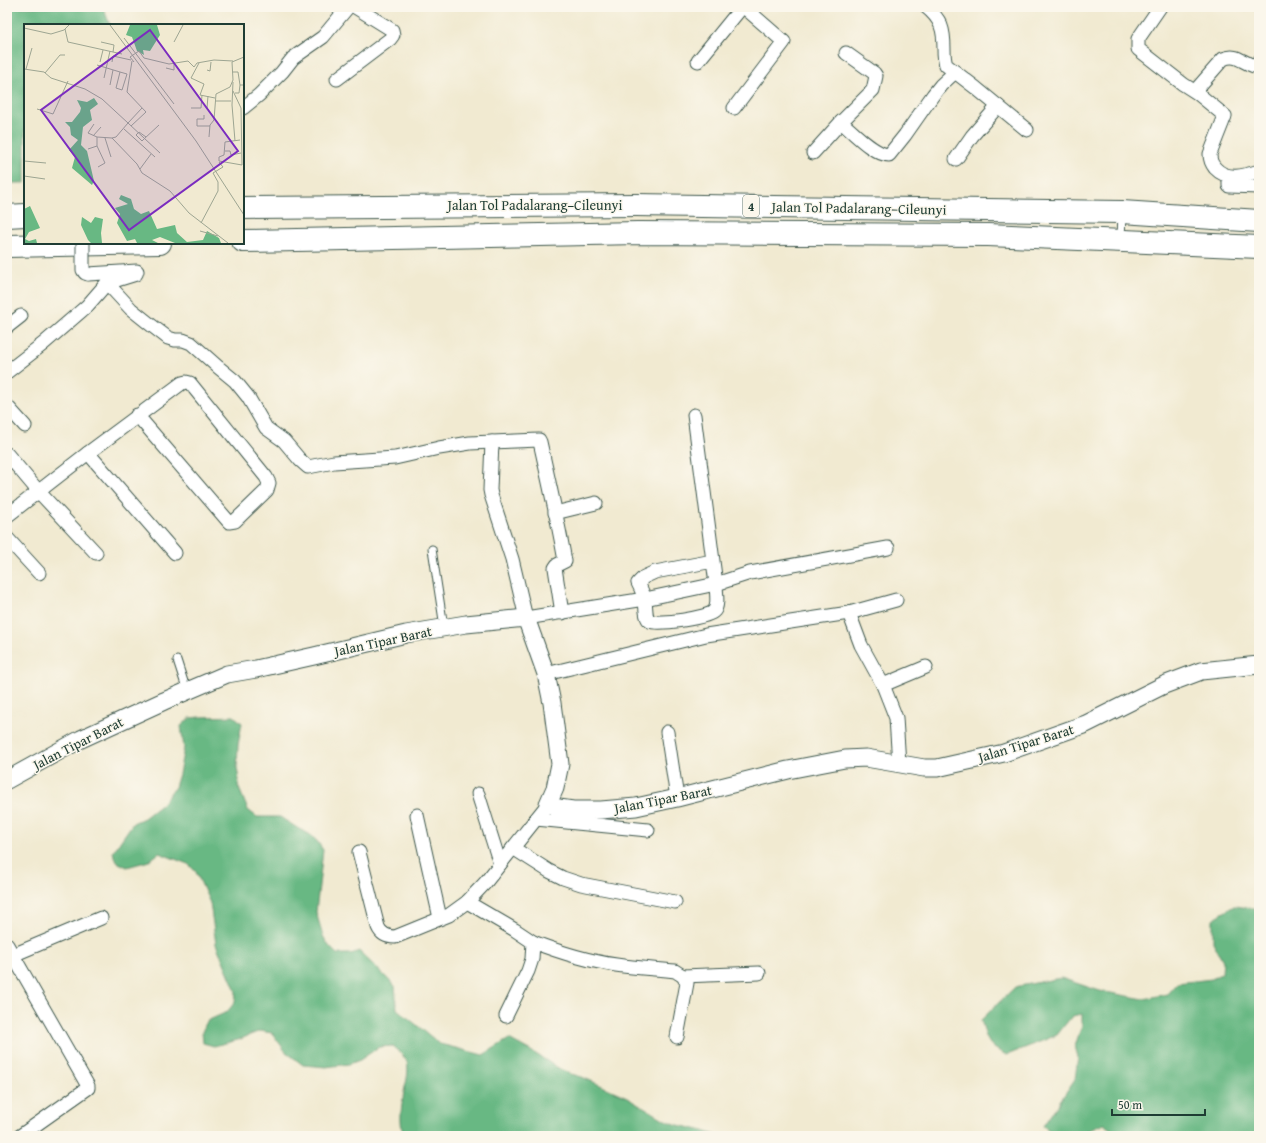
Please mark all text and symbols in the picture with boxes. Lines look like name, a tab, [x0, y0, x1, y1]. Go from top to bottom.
inset map	[24, 24, 244, 244]
street label: Jalan Tol Padalarang–Cileunyi	[446, 195, 622, 215]
road number: 4	[743, 195, 759, 217]
street label: Jalan Tol Padalarang–Cileunyi	[769, 196, 947, 220]
street label: Jalan Tipar Barat	[331, 621, 434, 661]
street label: Jalan Tipar Barat	[28, 712, 127, 775]
street label: Jalan Tipar Barat	[974, 719, 1076, 768]
street label: Jalan Tipar Barat	[610, 780, 714, 819]
scale bar	[1112, 1091, 1205, 1117]
text: 50 m	[1118, 1096, 1142, 1113]

